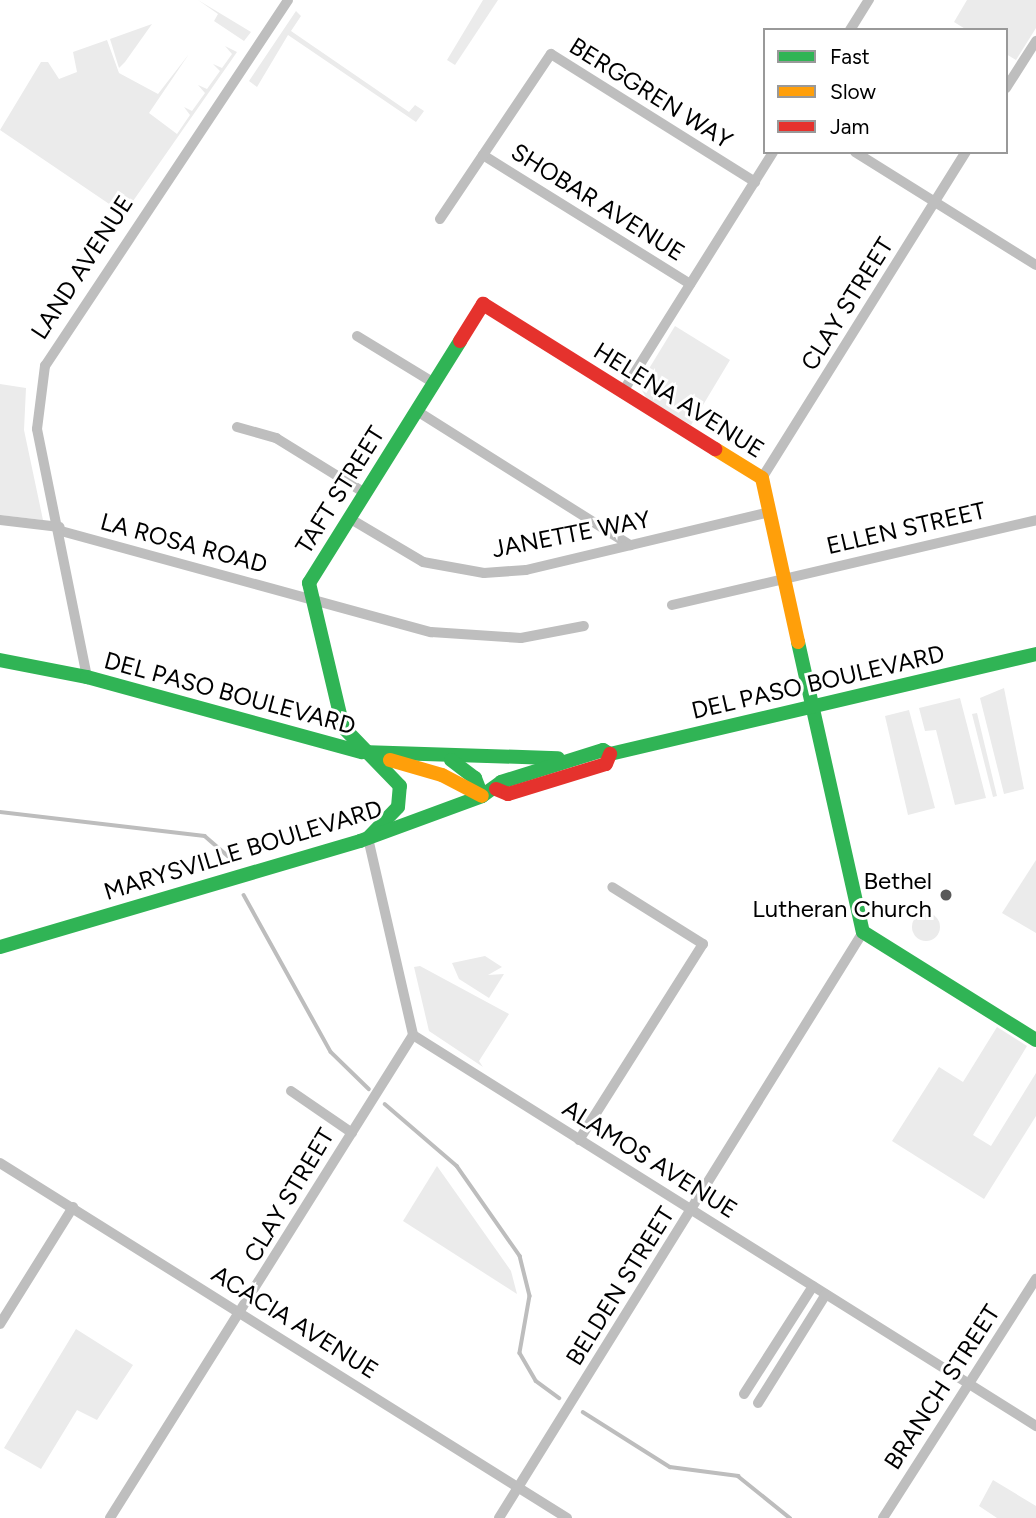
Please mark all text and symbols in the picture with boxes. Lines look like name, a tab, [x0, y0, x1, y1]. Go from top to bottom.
legend	[763, 28, 1008, 154]
street label: BERGGREN WAY	[564, 31, 738, 155]
text: Fast	[830, 44, 870, 69]
text: Slow	[830, 79, 876, 104]
text: Jam	[830, 114, 869, 139]
street label: SHOBAR AVENUE	[506, 137, 690, 267]
street label: LAND AVENUE	[25, 190, 139, 344]
street label: CLAY STREET	[795, 232, 899, 376]
street label: HELENA AVENUE	[588, 336, 770, 464]
street label: TAFT STREET	[289, 421, 391, 559]
street label: ELLEN STREET	[824, 496, 988, 560]
street label: JANETTE WAY	[489, 505, 653, 563]
street label: LA ROSA ROAD	[97, 507, 271, 579]
street label: DEL PASO BOULEVARD	[689, 639, 947, 725]
street label: DEL PASO BOULEVARD	[101, 646, 359, 740]
street label: MARYSVILLE BOULEVARD	[100, 794, 386, 906]
place label: Bethel Lutheran Church	[752, 867, 932, 923]
marker: Bethel Lutheran Church	[938, 887, 954, 903]
street label: ALAMOS AVENUE	[557, 1094, 743, 1224]
street label: CLAY STREET	[238, 1123, 340, 1267]
street label: BELDEN STREET	[560, 1202, 680, 1370]
street label: ACACIA AVENUE	[207, 1259, 383, 1385]
street label: BRANCH STREET	[878, 1299, 1006, 1475]

